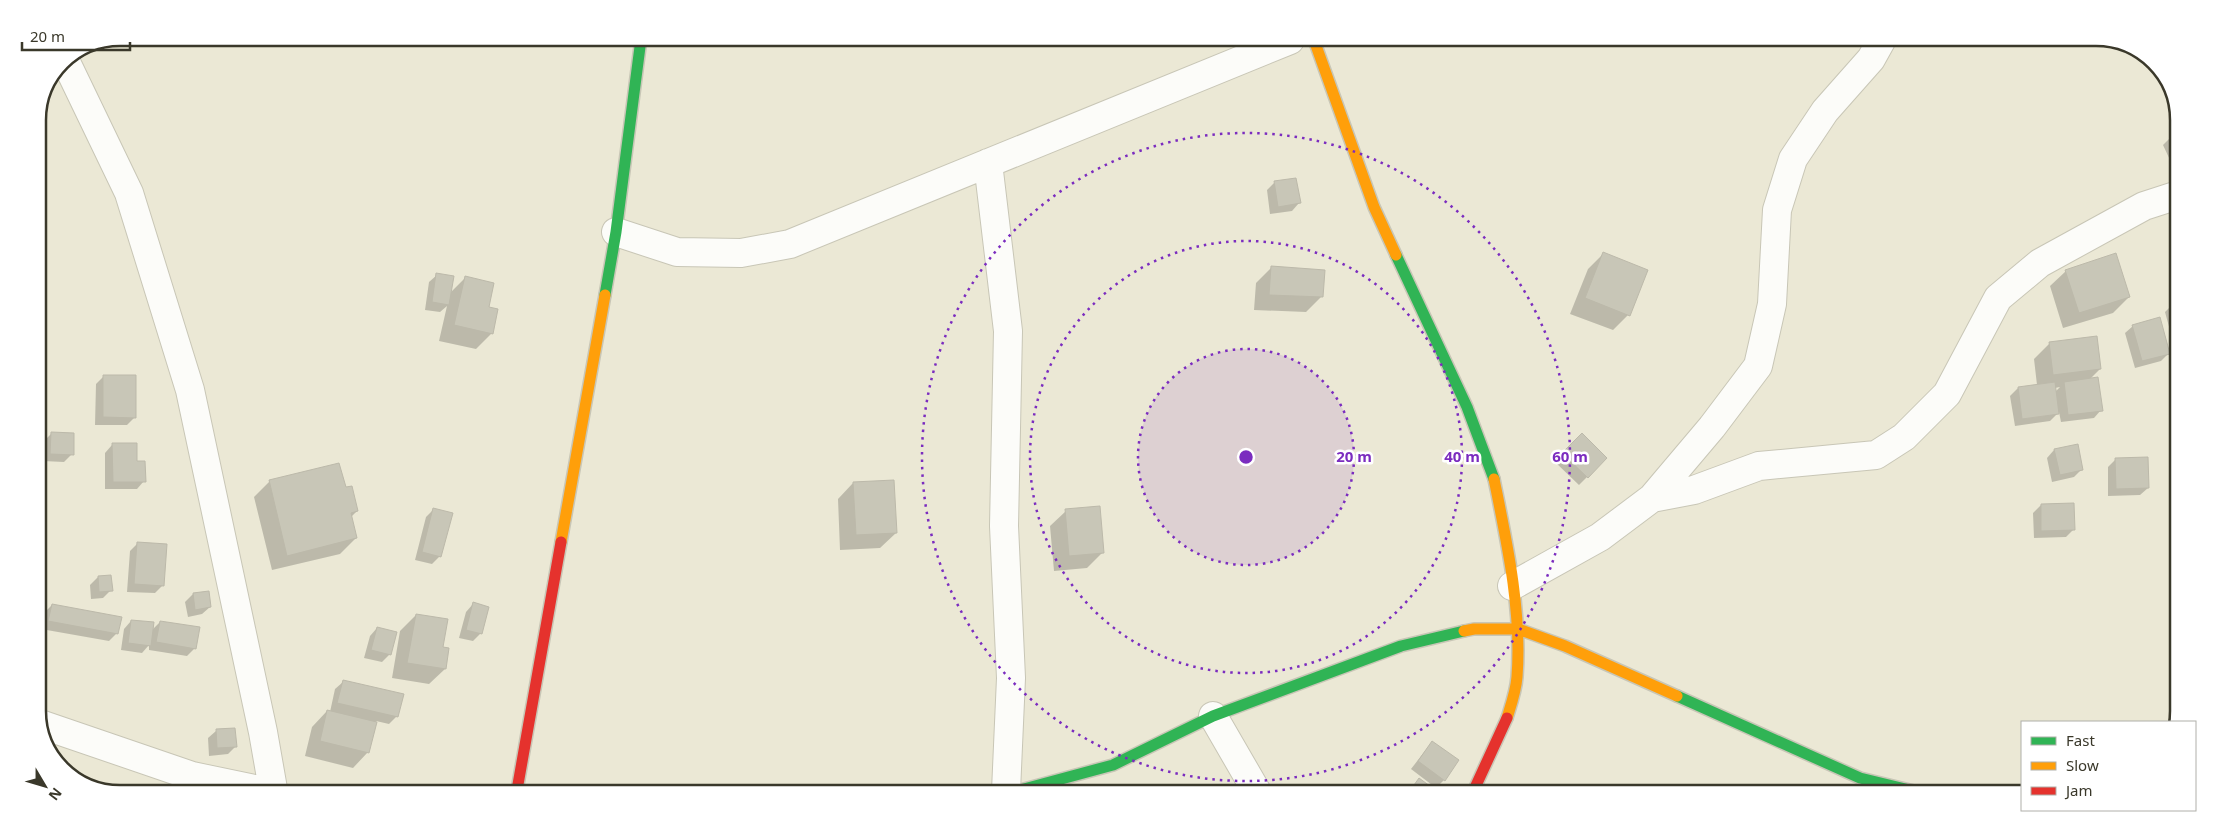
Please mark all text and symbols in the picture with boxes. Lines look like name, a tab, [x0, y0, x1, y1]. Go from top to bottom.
scale bar	[22, 20, 130, 52]
text: 20 m	[30, 26, 65, 46]
text: 20 m	[1336, 446, 1372, 466]
text: 40 m	[1444, 446, 1480, 466]
text: 60 m	[1552, 446, 1588, 466]
centre of rings	[1237, 448, 1255, 466]
legend	[2021, 721, 2196, 811]
text: Fast	[2066, 730, 2095, 750]
text: Slow	[2066, 755, 2099, 775]
north arrow	[20, 761, 70, 811]
text: Jam	[2064, 780, 2093, 800]
text: N	[45, 784, 67, 805]

